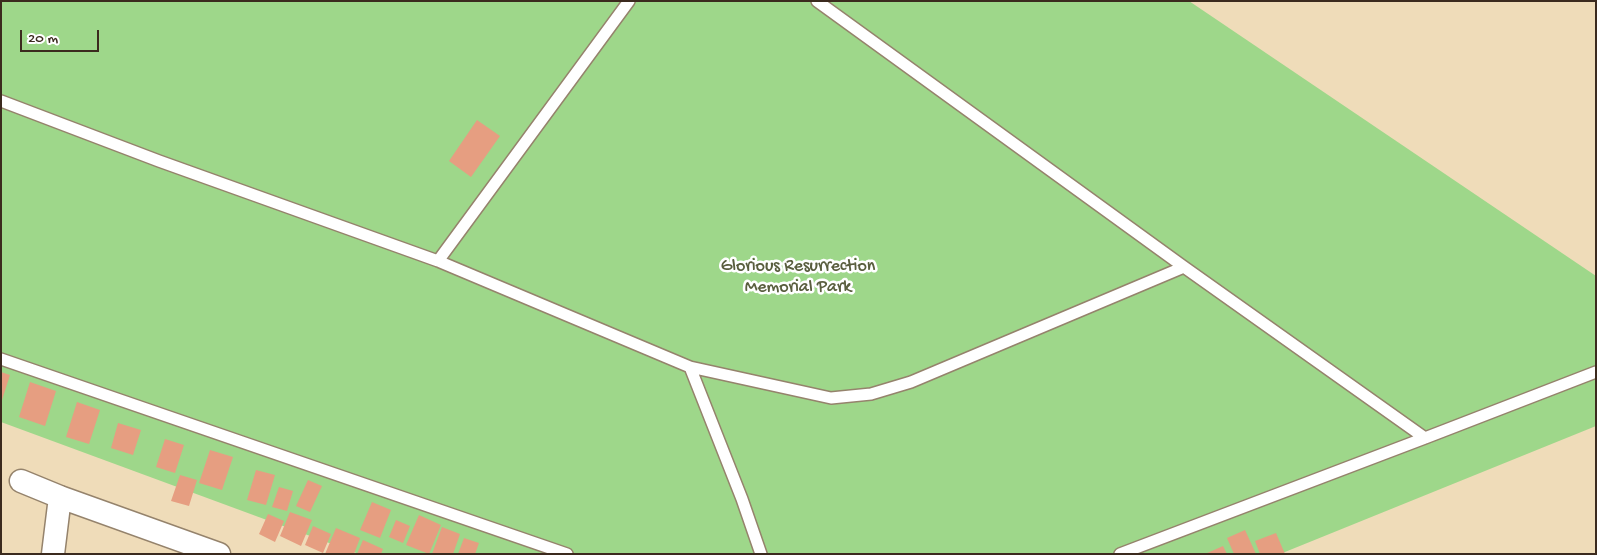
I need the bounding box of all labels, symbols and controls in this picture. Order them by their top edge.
scale bar [22,20,101,52]
text: 20 m [28,30,58,48]
park label: Glorious Resurrection Memorial Park [721,256,875,298]

